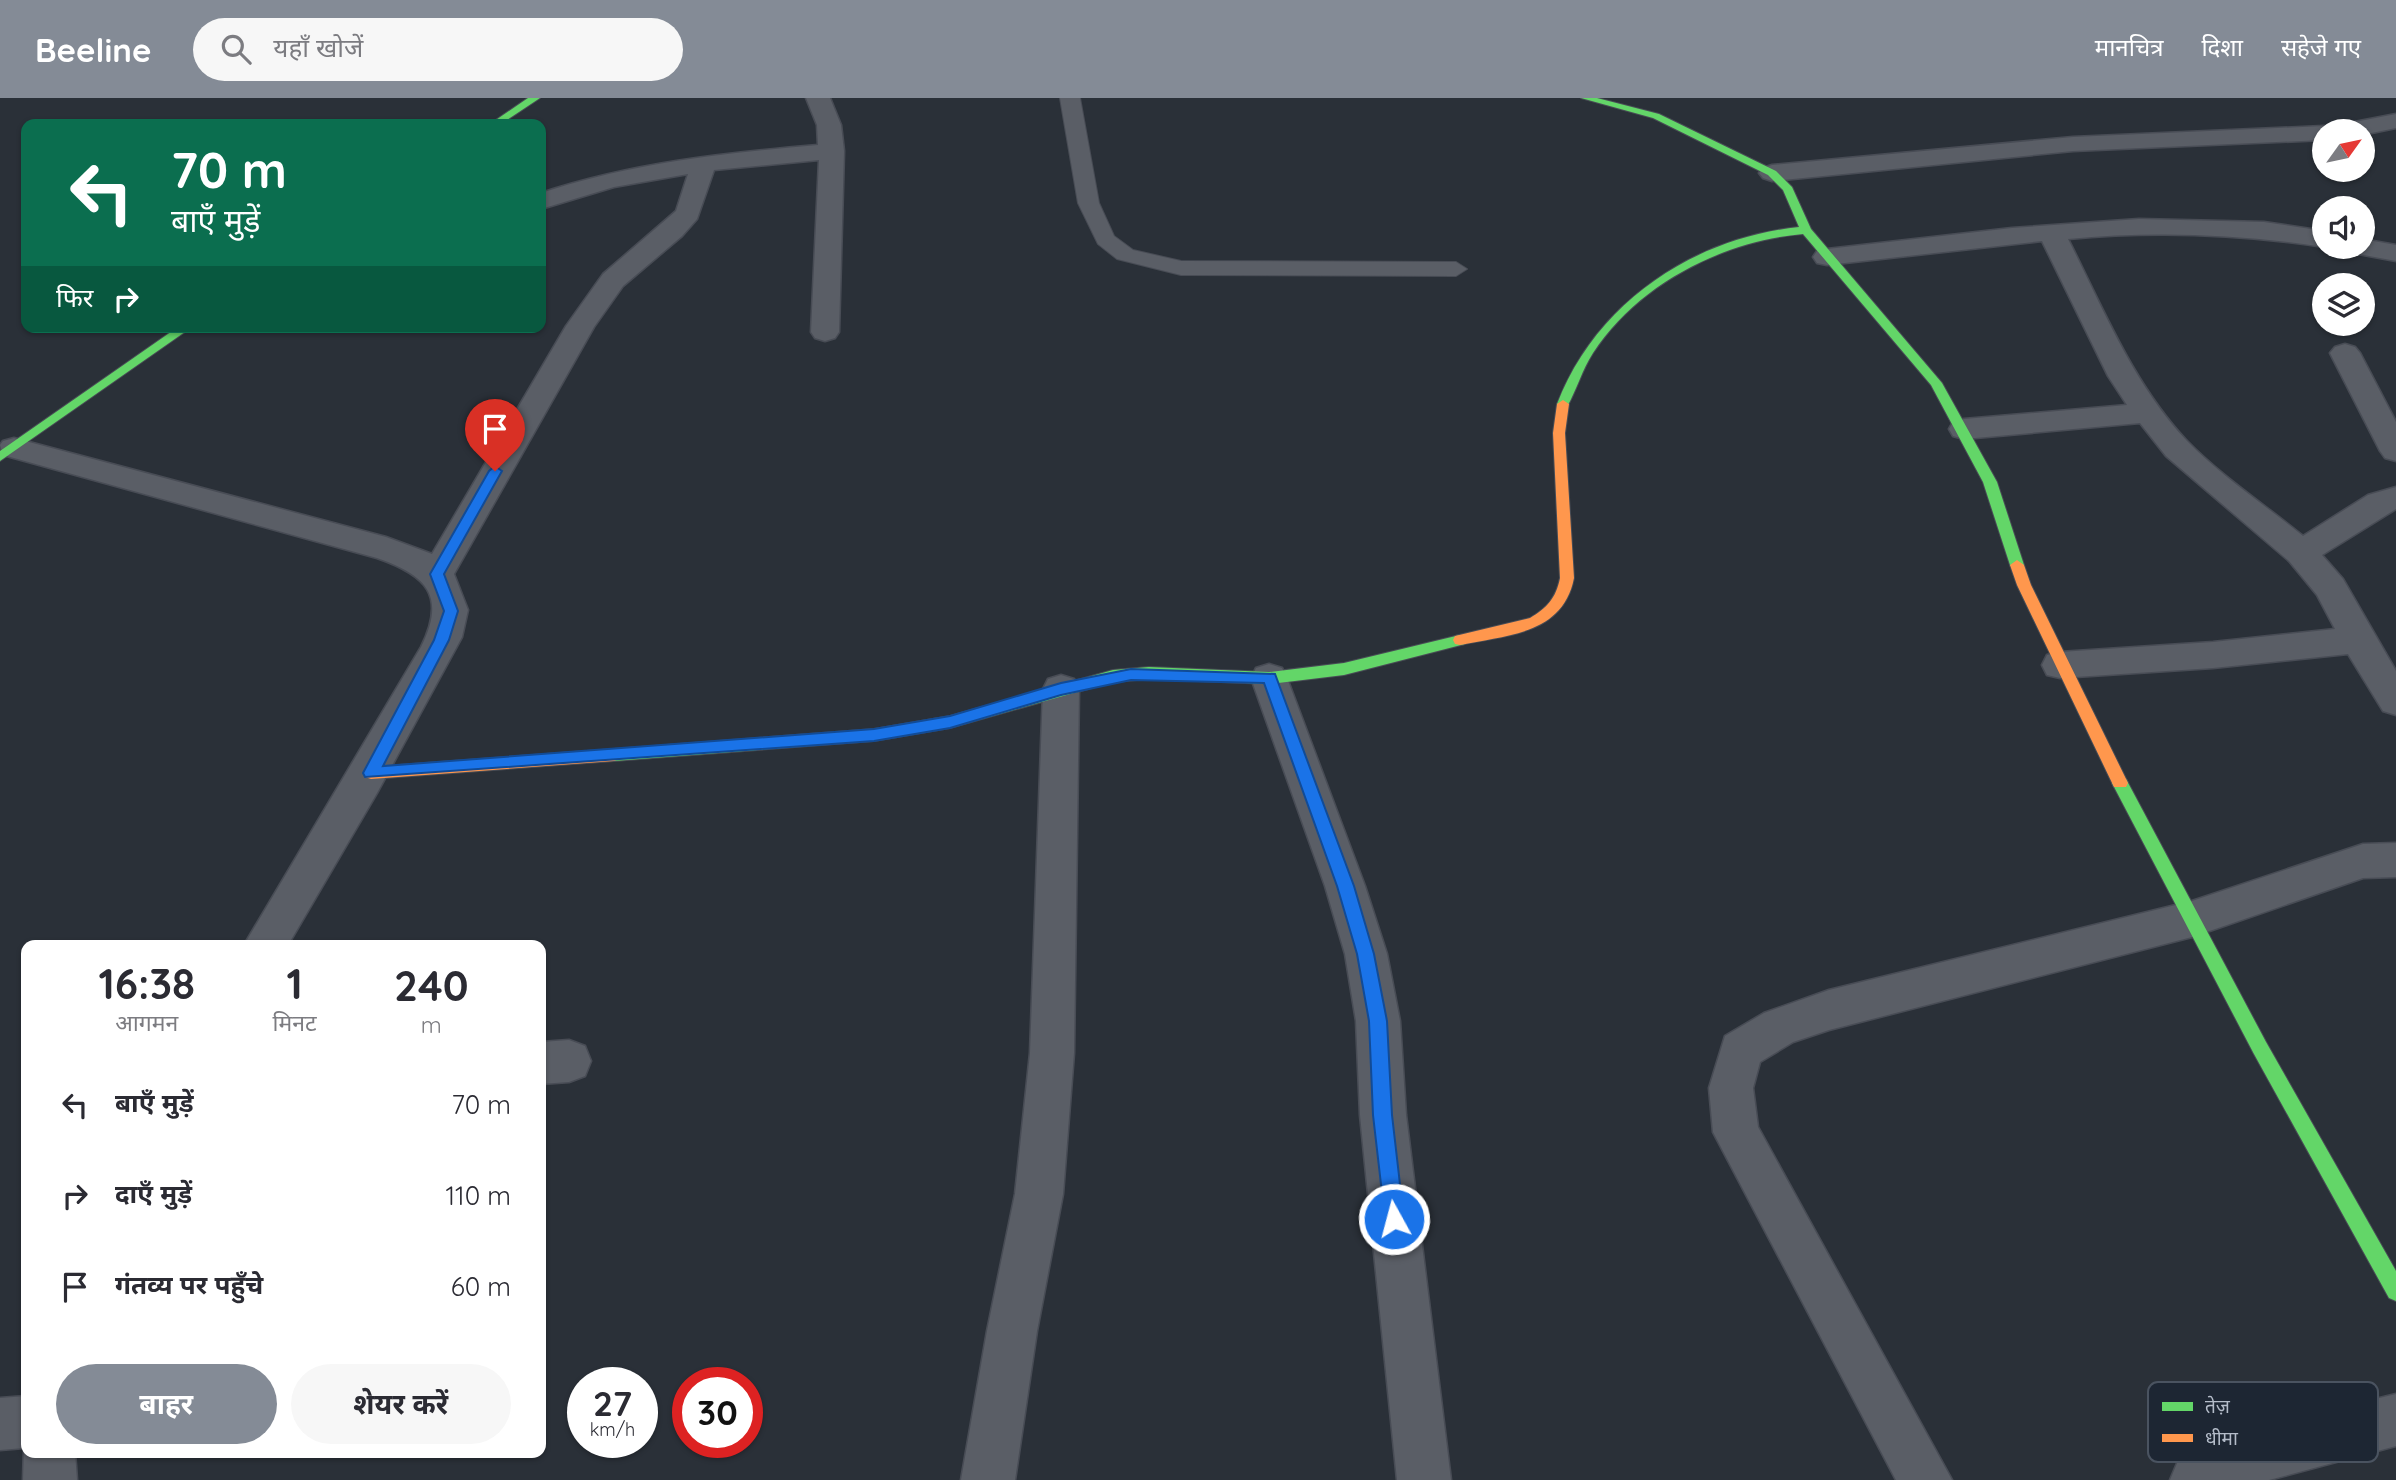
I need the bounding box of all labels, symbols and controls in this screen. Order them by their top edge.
search box [193,18,683,81]
text: Beeline [35,29,151,70]
icon: search [217,30,255,68]
text: यहाँ खोजें [273,31,363,64]
text: मानचित्र [2095,32,2163,62]
text: दिशा [2201,32,2243,62]
text: सहेजे गए [2281,32,2361,62]
north arrow [2312,119,2375,182]
map controls [2312,119,2375,336]
text: 70 m [171,139,287,200]
icon: left [56,147,147,238]
button: sound [2312,196,2375,259]
text: बाएँ मुड़ें [171,200,260,240]
button: layers [2312,273,2375,336]
icon: right [107,280,145,318]
text: फिर [56,281,93,314]
pin [465,399,525,471]
icon: arrive [476,410,514,448]
text: 16:38 [98,957,195,1010]
text: 1 [286,957,303,1010]
text: 240 [394,959,468,1012]
text: आगमन [115,1008,178,1037]
text: मिनट [273,1008,317,1037]
text: m [421,1010,442,1039]
icon: left [56,1086,94,1124]
text: बाएँ मुड़ें [115,1086,194,1119]
text: 70 m [451,1088,511,1121]
icon: right [56,1177,94,1215]
text: दाएँ मुड़ें [115,1177,192,1210]
text: 110 m [445,1179,511,1212]
position arrow [1357,1182,1431,1256]
icon: arrive [56,1268,94,1306]
text: गंतव्य पर पहुँचे [115,1268,263,1301]
text: 60 m [451,1270,511,1303]
button: बाहर [56,1364,277,1444]
button: शेयर करें [291,1364,511,1444]
speed limit sign: 30 [672,1367,763,1458]
text: 27 [593,1381,632,1425]
legend [2148,1382,2378,1462]
text: तेज़ [2205,1394,2231,1418]
text: km/h [590,1418,635,1441]
text: धीमा [2205,1426,2239,1450]

